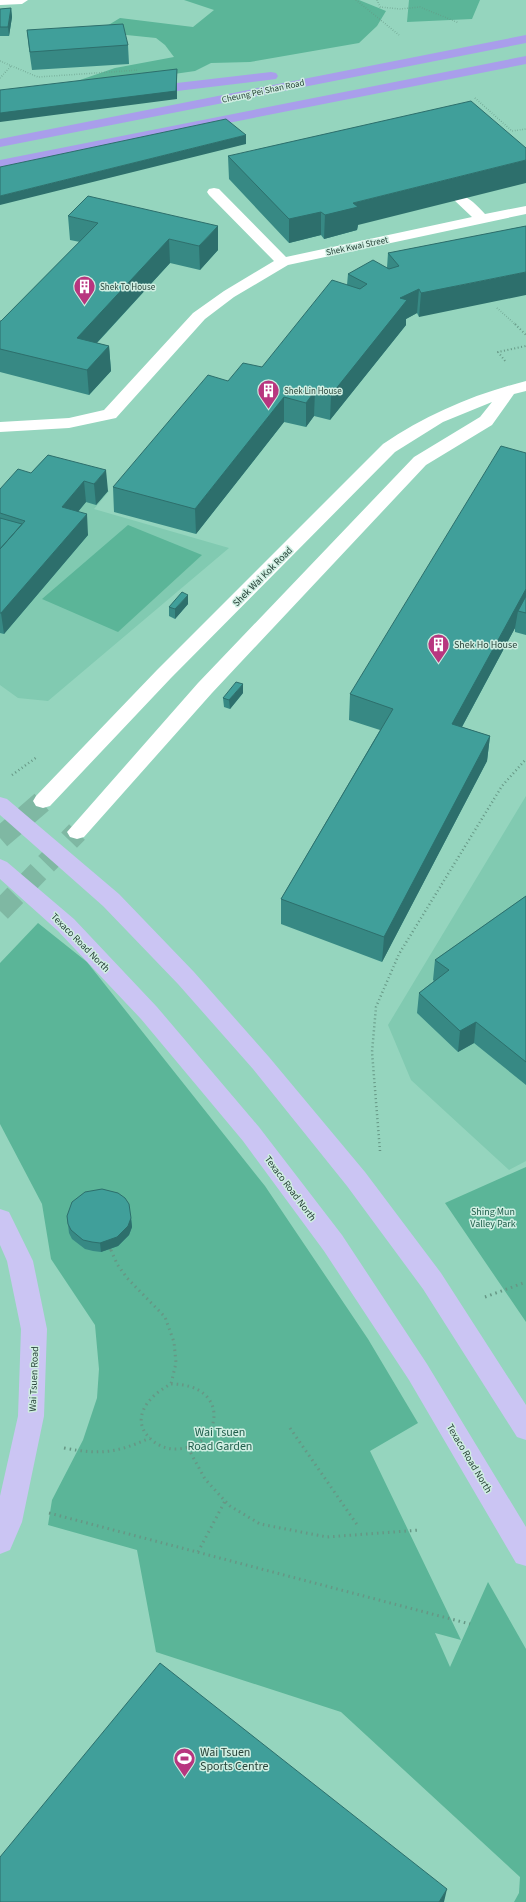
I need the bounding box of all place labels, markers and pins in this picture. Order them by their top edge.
building icon: Shek To House [72,274,98,307]
place label: Shek To House [100,281,156,294]
building icon: Shek Lin House [255,378,281,411]
place label: Shek Lin House [284,385,342,398]
building icon: Shek Ho House [426,631,452,664]
place label: Shek Ho House [454,638,517,652]
place label: Wai Tsuen Sports Centre [200,1744,269,1775]
sports icon: Wai Tsuen Sports Centre [171,1746,197,1779]

